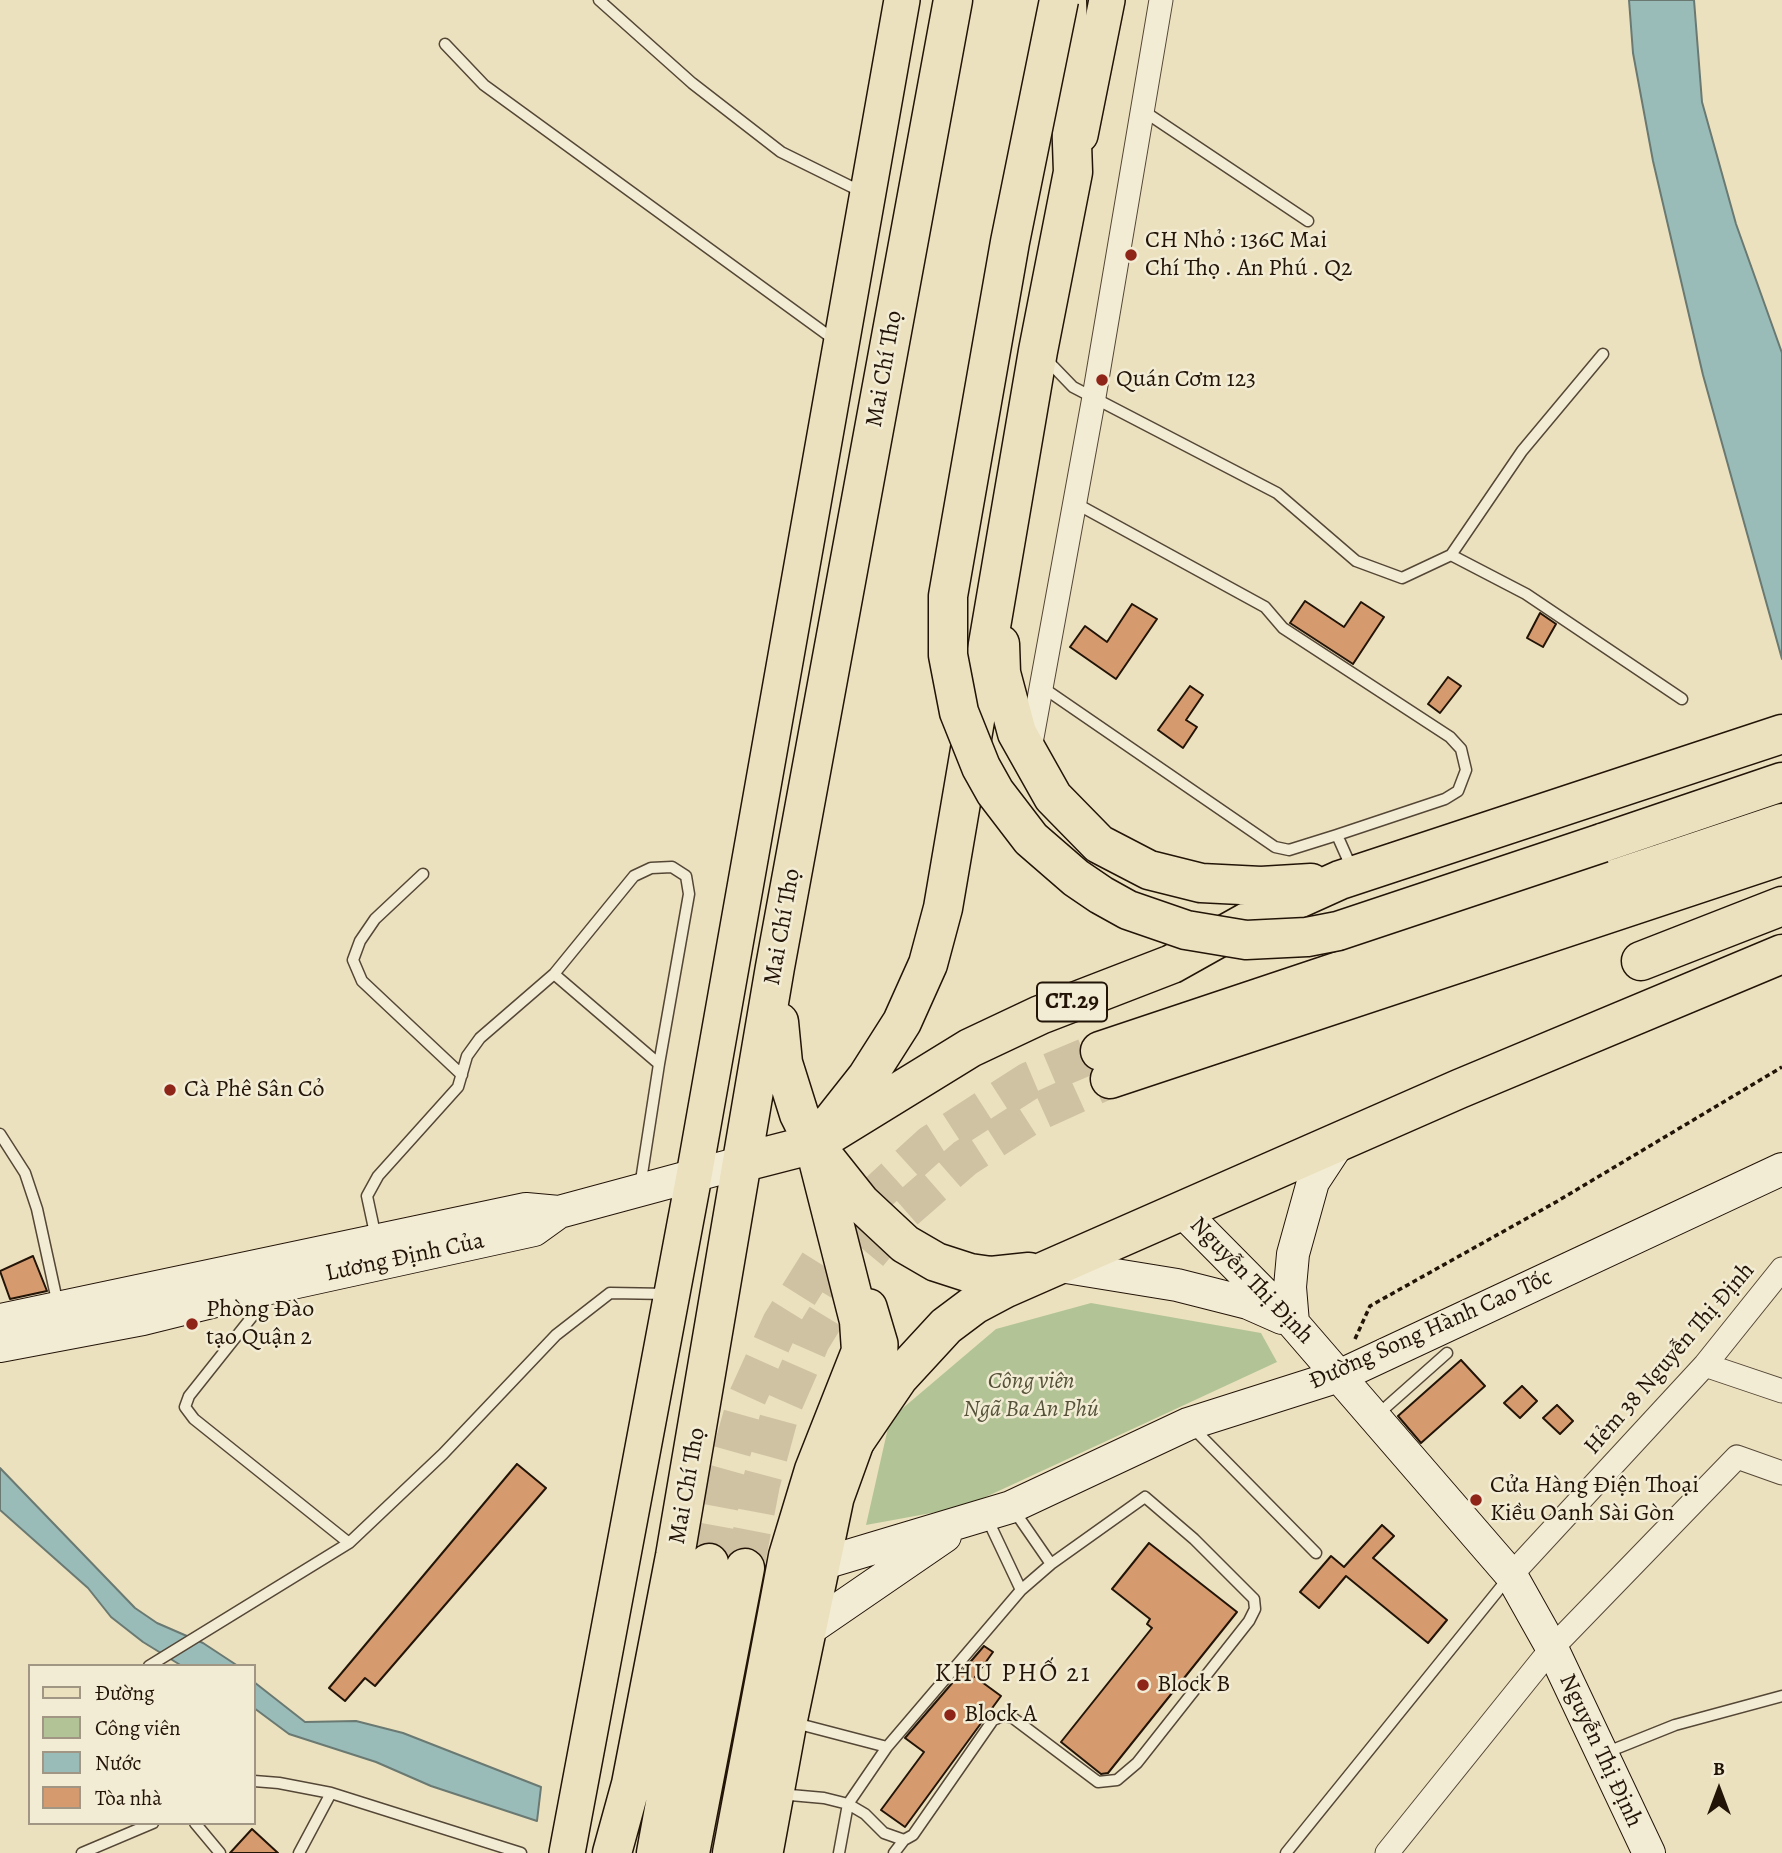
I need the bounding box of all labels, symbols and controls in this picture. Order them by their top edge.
place label: CH Nhỏ : 136C Mai Chí Thọ . An Phú . Q2 [1145,227,1352,283]
marker: CH Nhỏ : 136C Mai Chí Thọ . An Phú . Q2 [1123,247,1139,263]
street label: Mai Chí Thọ [861,308,909,430]
place label: Quán Cơm 123 [1116,366,1256,394]
marker: Quán Cơm 123 [1094,372,1110,388]
street label: Mai Chí Thọ [759,866,807,988]
road number: CT.29 [1037,982,1107,1021]
place label: Cà Phê Sân Cỏ [184,1076,324,1104]
marker: Cà Phê Sân Cỏ [162,1082,178,1098]
street label: Nguyễn Thị Định [1183,1211,1319,1351]
street label: Lương Định Của [323,1227,487,1289]
street label: Hẻm 38 Nguyễn Thị Định [1579,1257,1761,1461]
street label: Đường Song Hành Cao Tốc [1305,1263,1557,1397]
place label: Phòng Đào tạo Quận 2 [206,1296,314,1352]
marker: Phòng Đào tạo Quận 2 [184,1316,200,1332]
park label: Công viên Ngã Ba An Phú [963,1368,1099,1424]
street label: Mai Chí Thọ [664,1425,712,1547]
place label: Cửa Hàng Điện Thoại Kiều Oanh Sài Gòn [1490,1472,1699,1528]
marker: Cửa Hàng Điện Thoại Kiều Oanh Sài Gòn [1468,1492,1484,1508]
district label: KHU PHỐ 21 [936,1659,1090,1691]
legend [28,1664,256,1825]
street label: Nguyễn Thị Định [1552,1670,1648,1832]
place label: Block B [1157,1671,1230,1699]
marker: Block B [1135,1677,1151,1693]
text: Đường [95,1679,154,1707]
place label: Block A [964,1701,1037,1729]
marker: Block A [942,1707,958,1723]
text: Công viên [95,1714,181,1742]
text: Nước [95,1749,141,1777]
north arrow [1684,1755,1754,1825]
text: B [1713,1756,1725,1782]
text: Tòa nhà [95,1784,162,1812]

